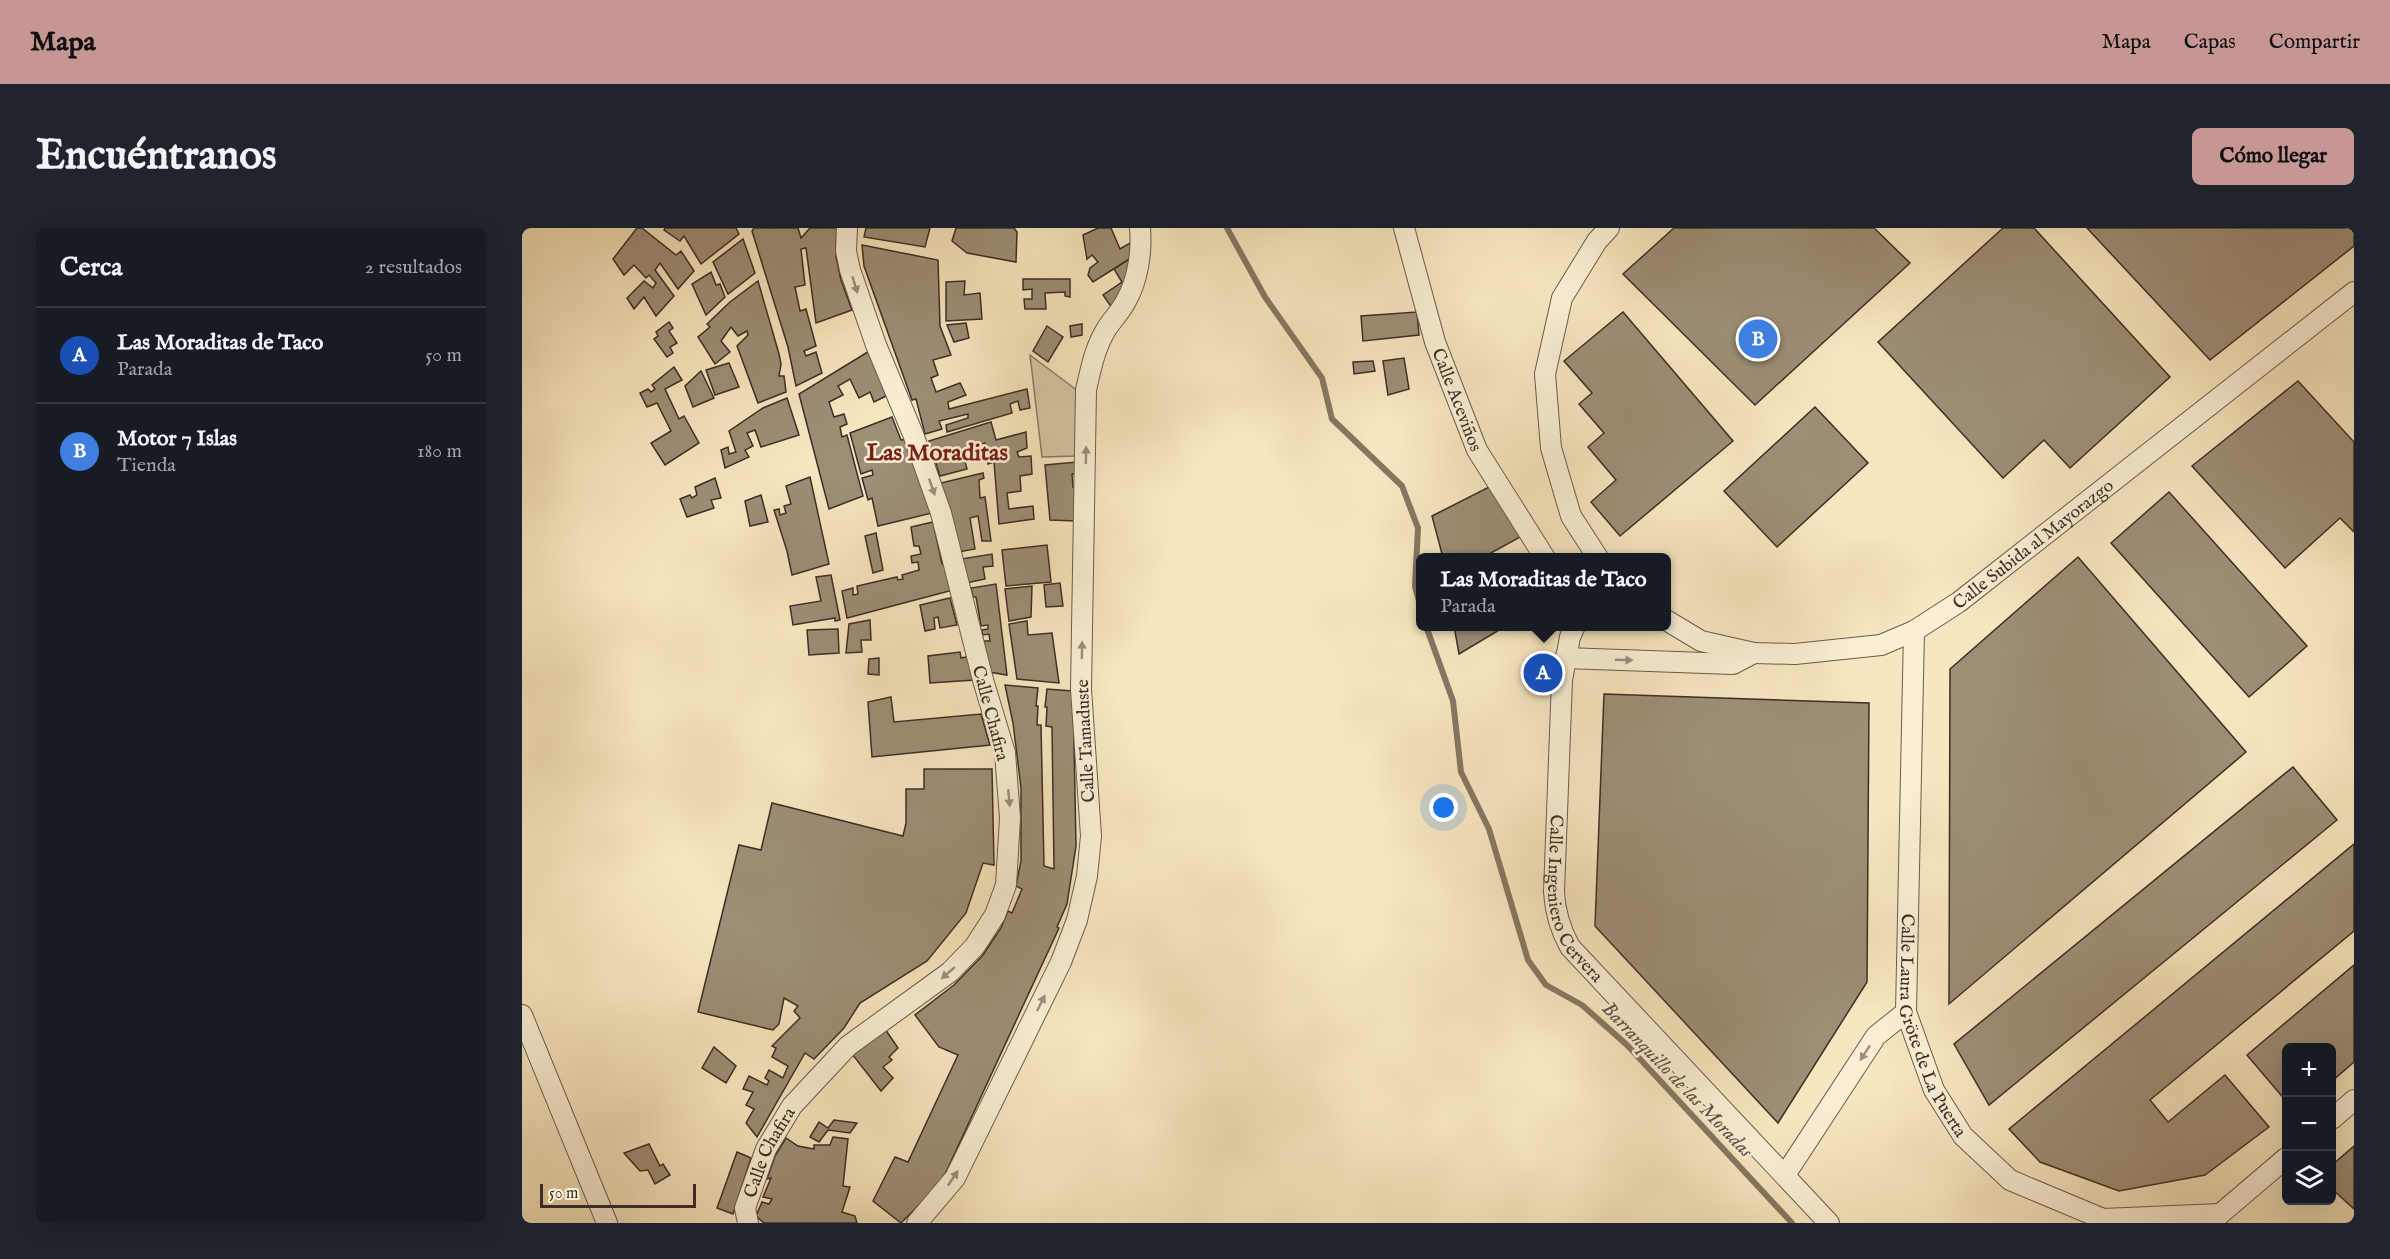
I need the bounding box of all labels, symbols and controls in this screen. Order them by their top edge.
text: Mapa [30,25,96,60]
text: Mapa [2102,29,2151,56]
text: Capas [2184,29,2236,56]
text: Compartir [2269,29,2360,56]
button: Cómo llegar [2192,128,2354,185]
text: Encuéntranos [36,130,277,183]
text: Cerca [60,251,122,284]
text: 2 resultados [365,255,462,280]
one-way arrow [850,276,860,294]
pin: B [1738,316,1778,362]
text: Las Moraditas de Taco [117,329,323,357]
text: A [73,343,86,368]
text: 50 m [425,343,462,368]
street label: Calle Aceviños [1426,345,1487,455]
text: Parada [117,357,172,382]
text: Motor 7 Islas [117,425,237,453]
district label: Las Moraditas [866,438,1008,469]
text: B [73,439,86,464]
text: 180 m [417,439,462,464]
one-way arrow [1081,445,1091,464]
text: Tienda [117,453,176,478]
street label: Calle Subida al Mayorazgo [1949,475,2119,615]
one-way arrow [928,478,938,496]
popup [1416,553,1671,631]
text: Las Moraditas de Taco [1440,566,1647,594]
text: Parada [1440,594,1496,619]
one-way arrow [1077,640,1087,659]
pin: A [1524,650,1562,696]
one-way arrow [1614,655,1633,665]
street label: Calle Chafira [966,663,1013,764]
street label: Calle Tamaduste [1072,679,1101,803]
one-way arrow [1004,788,1013,807]
your location [1429,793,1458,822]
street label: Calle Ingeniero Cervera [1541,814,1607,988]
street label: Calle Laura Gröte de La Puerta [1893,913,1971,1142]
one-way arrow [940,967,956,980]
one-way arrow [1036,995,1045,1012]
water label: Barranquillo de las Moradas [1596,997,1758,1164]
map controls [2282,1043,2336,1205]
button: + [2282,1043,2336,1097]
one-way arrow [1859,1044,1871,1060]
button: − [2282,1097,2336,1151]
street label: Calle Chafira [740,1103,802,1201]
button: layers [2282,1151,2336,1205]
one-way arrow [948,1169,959,1186]
scale bar [540,1181,696,1208]
text: 50 m [549,1184,578,1204]

